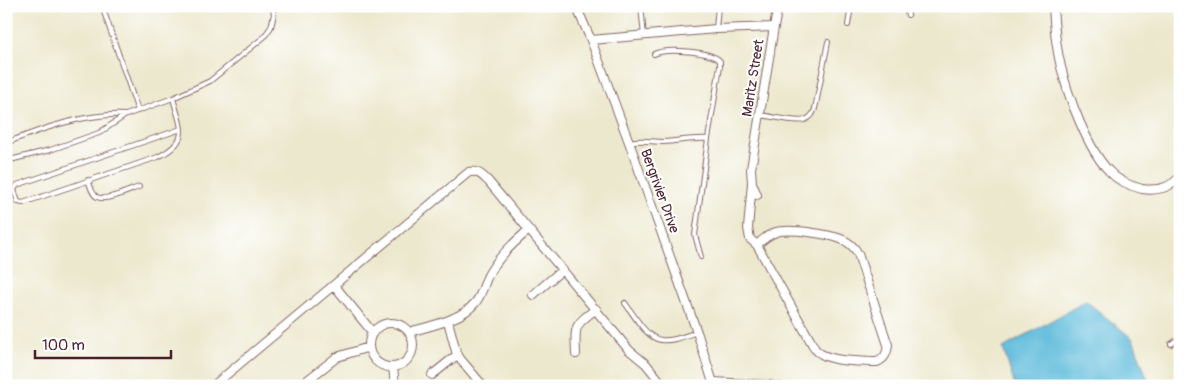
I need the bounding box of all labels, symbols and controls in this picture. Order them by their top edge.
street label: Maritz Street [739,38,768,118]
street label: Bergrivier Drive [637,147,683,236]
scale bar [35,327,171,359]
text: 100 m [42,336,85,355]

